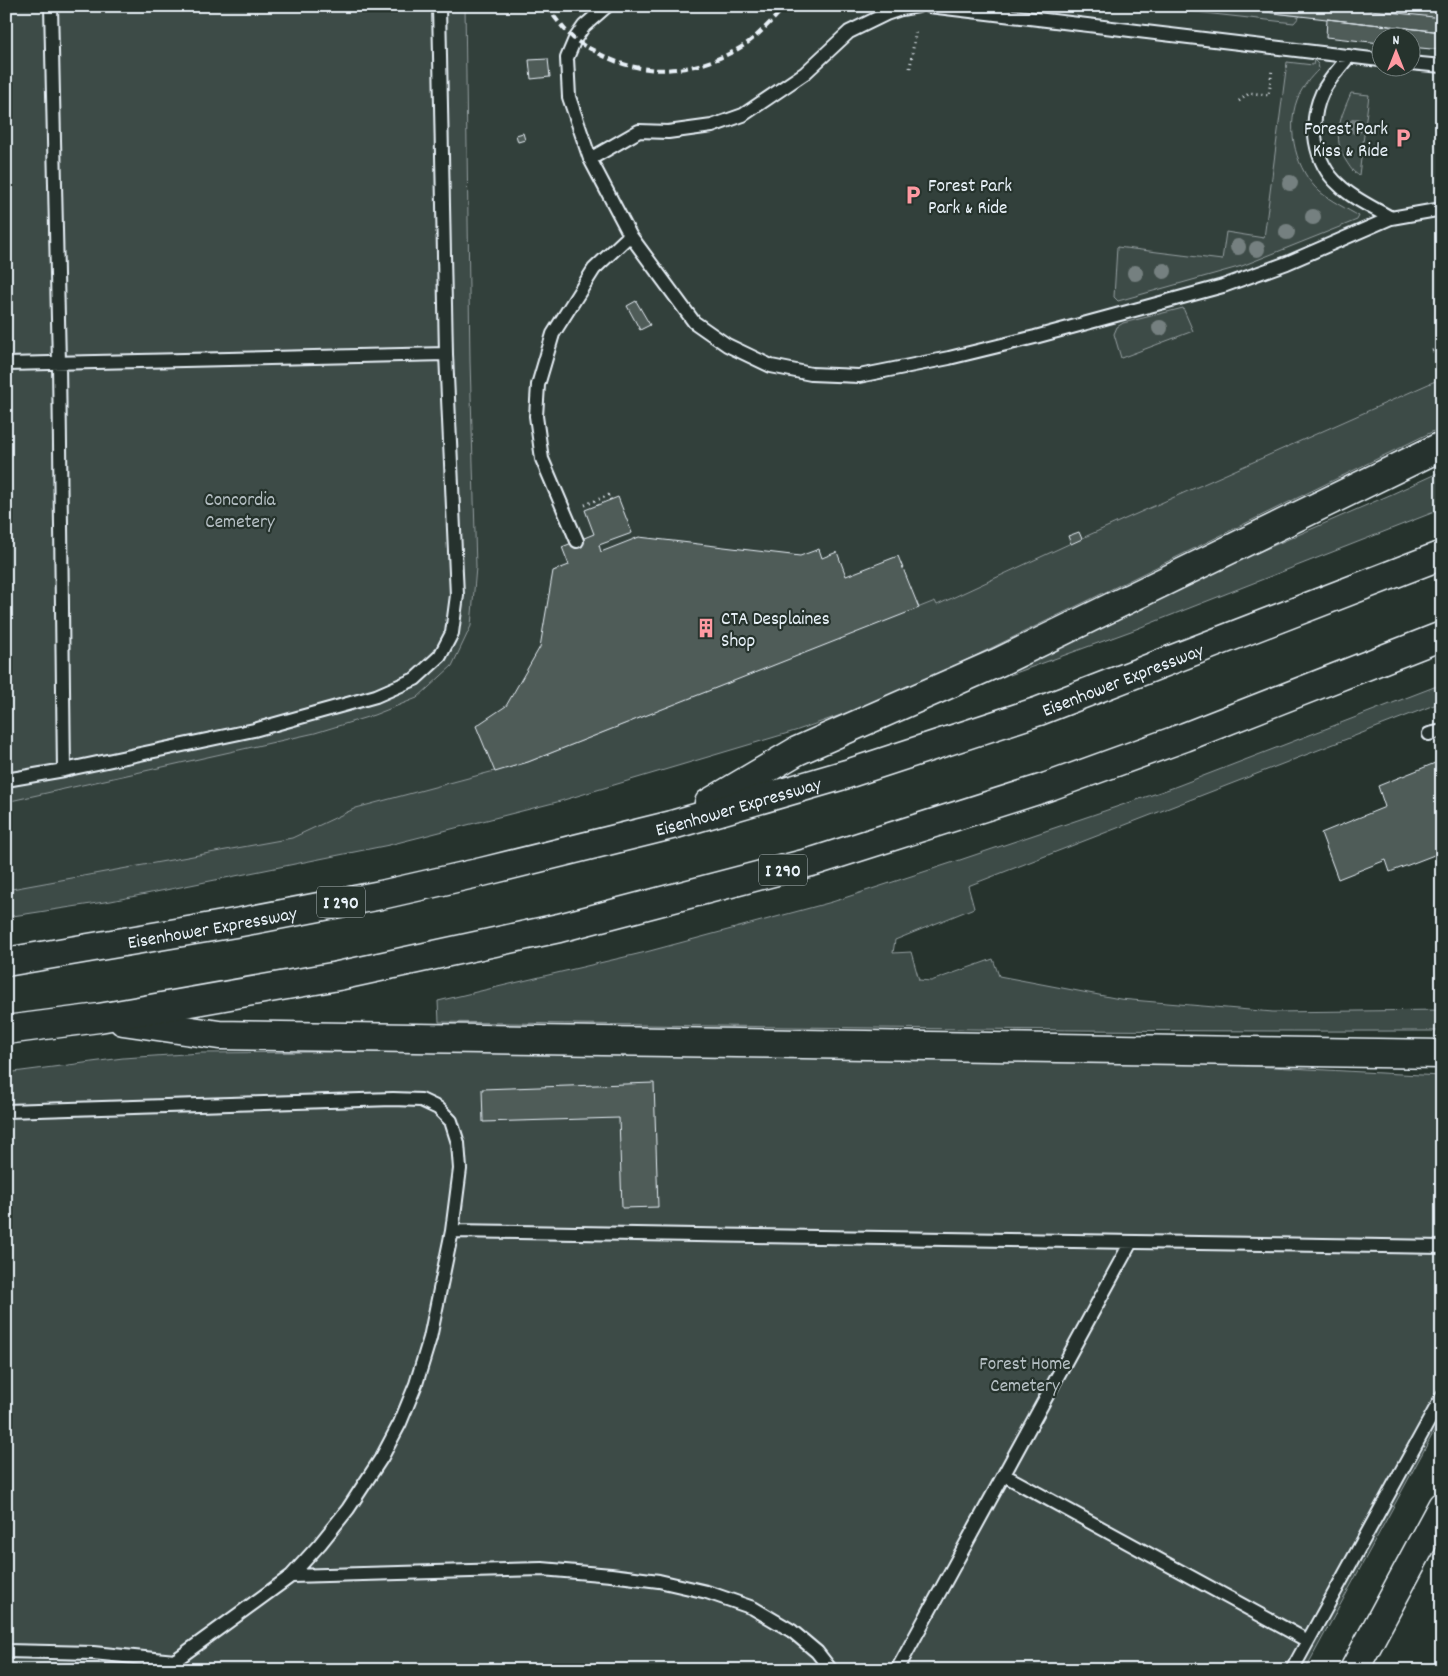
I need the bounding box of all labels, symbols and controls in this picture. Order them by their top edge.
north arrow [1370,28,1420,78]
text: N [1393,31,1400,51]
place label: Forest Park Kiss & Ride [1304,117,1388,166]
parking icon: Forest Park Kiss & Ride [1392,127,1414,149]
place label: Forest Park Park & Ride [928,174,1012,223]
parking icon: Forest Park Park & Ride [902,184,924,206]
park label: Concordia Cemetery [204,488,277,537]
place label: CTA Desplaines Shop [721,607,830,656]
building icon: CTA Desplaines Shop [695,617,717,639]
street label: Eisenhower Expressway [1039,638,1209,726]
street label: Eisenhower Expressway [653,772,825,846]
road number: I 290 [759,854,807,886]
road number: I 290 [317,886,365,918]
street label: Eisenhower Expressway [126,901,300,958]
park label: Forest Home Cemetery [979,1352,1071,1401]

